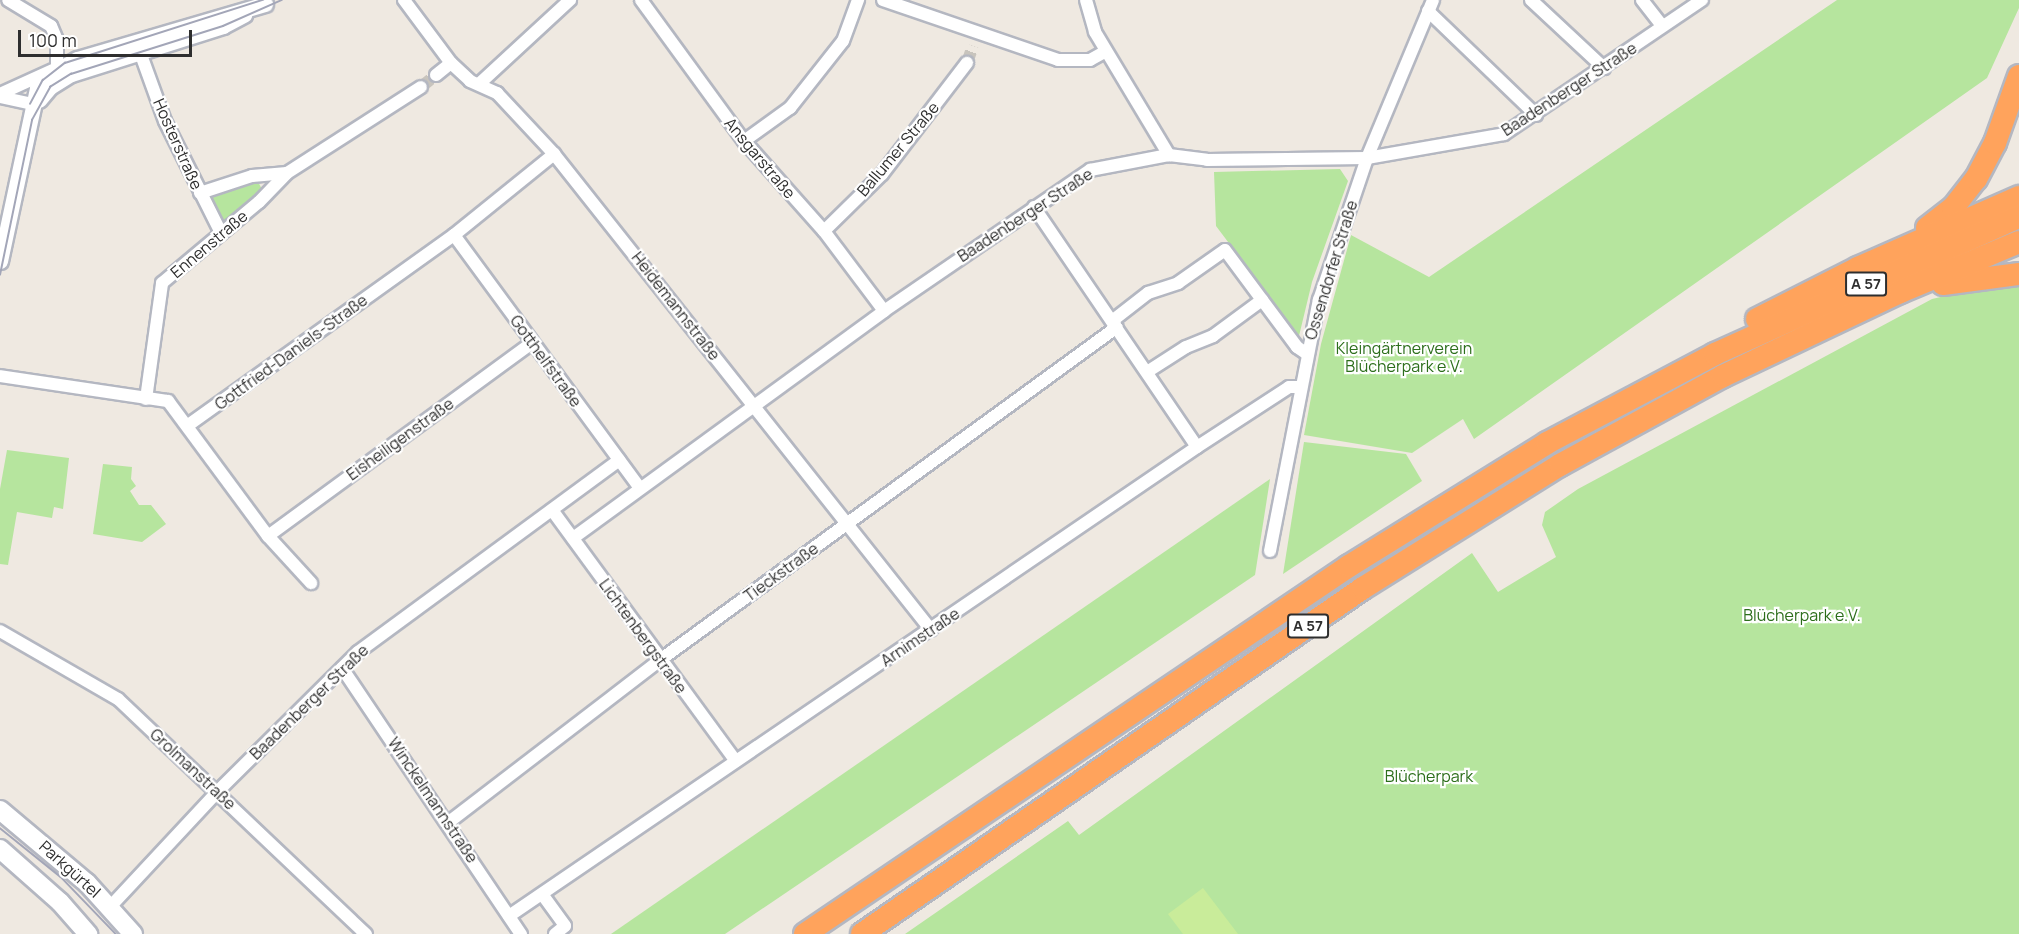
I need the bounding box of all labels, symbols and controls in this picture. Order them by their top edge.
scale bar [21,18,195,56]
text: 100 m [29,28,77,52]
street label: Baadenberger Straße [1498,38,1640,140]
street label: Hosterstraße [149,95,207,193]
street label: Ballumer Straße [853,98,943,200]
street label: Ansgarstraße [721,114,799,202]
street label: Baadenberger Straße [954,164,1096,266]
street label: Ossendorfer Straße [1301,198,1361,342]
street label: Ennenstraße [167,206,251,282]
street label: Heidemannstraße [628,248,724,364]
road number: A 57 [1845,272,1887,296]
street label: Gottfried-Daniels-Straße [211,290,371,414]
street label: Gotthelfstraße [506,311,586,411]
park label: Kleingärtnerverein Blücherpark e.V. [1336,338,1472,376]
street label: Eisheiligenstraße [343,394,457,484]
street label: Tieckstraße [740,539,822,605]
street label: Lichtenbergstraße [595,575,691,697]
street label: Arnimstraße [877,604,963,670]
park label: Blücherpark e.V. [1743,605,1861,625]
road number: A 57 [1287,614,1329,638]
street label: Baadenberger Straße [246,640,372,764]
street label: Grolmanstraße [146,724,240,814]
street label: Winckelmannstraße [384,734,482,866]
park label: Blücherpark [1385,766,1473,786]
street label: Parkgürtel [35,837,105,901]

